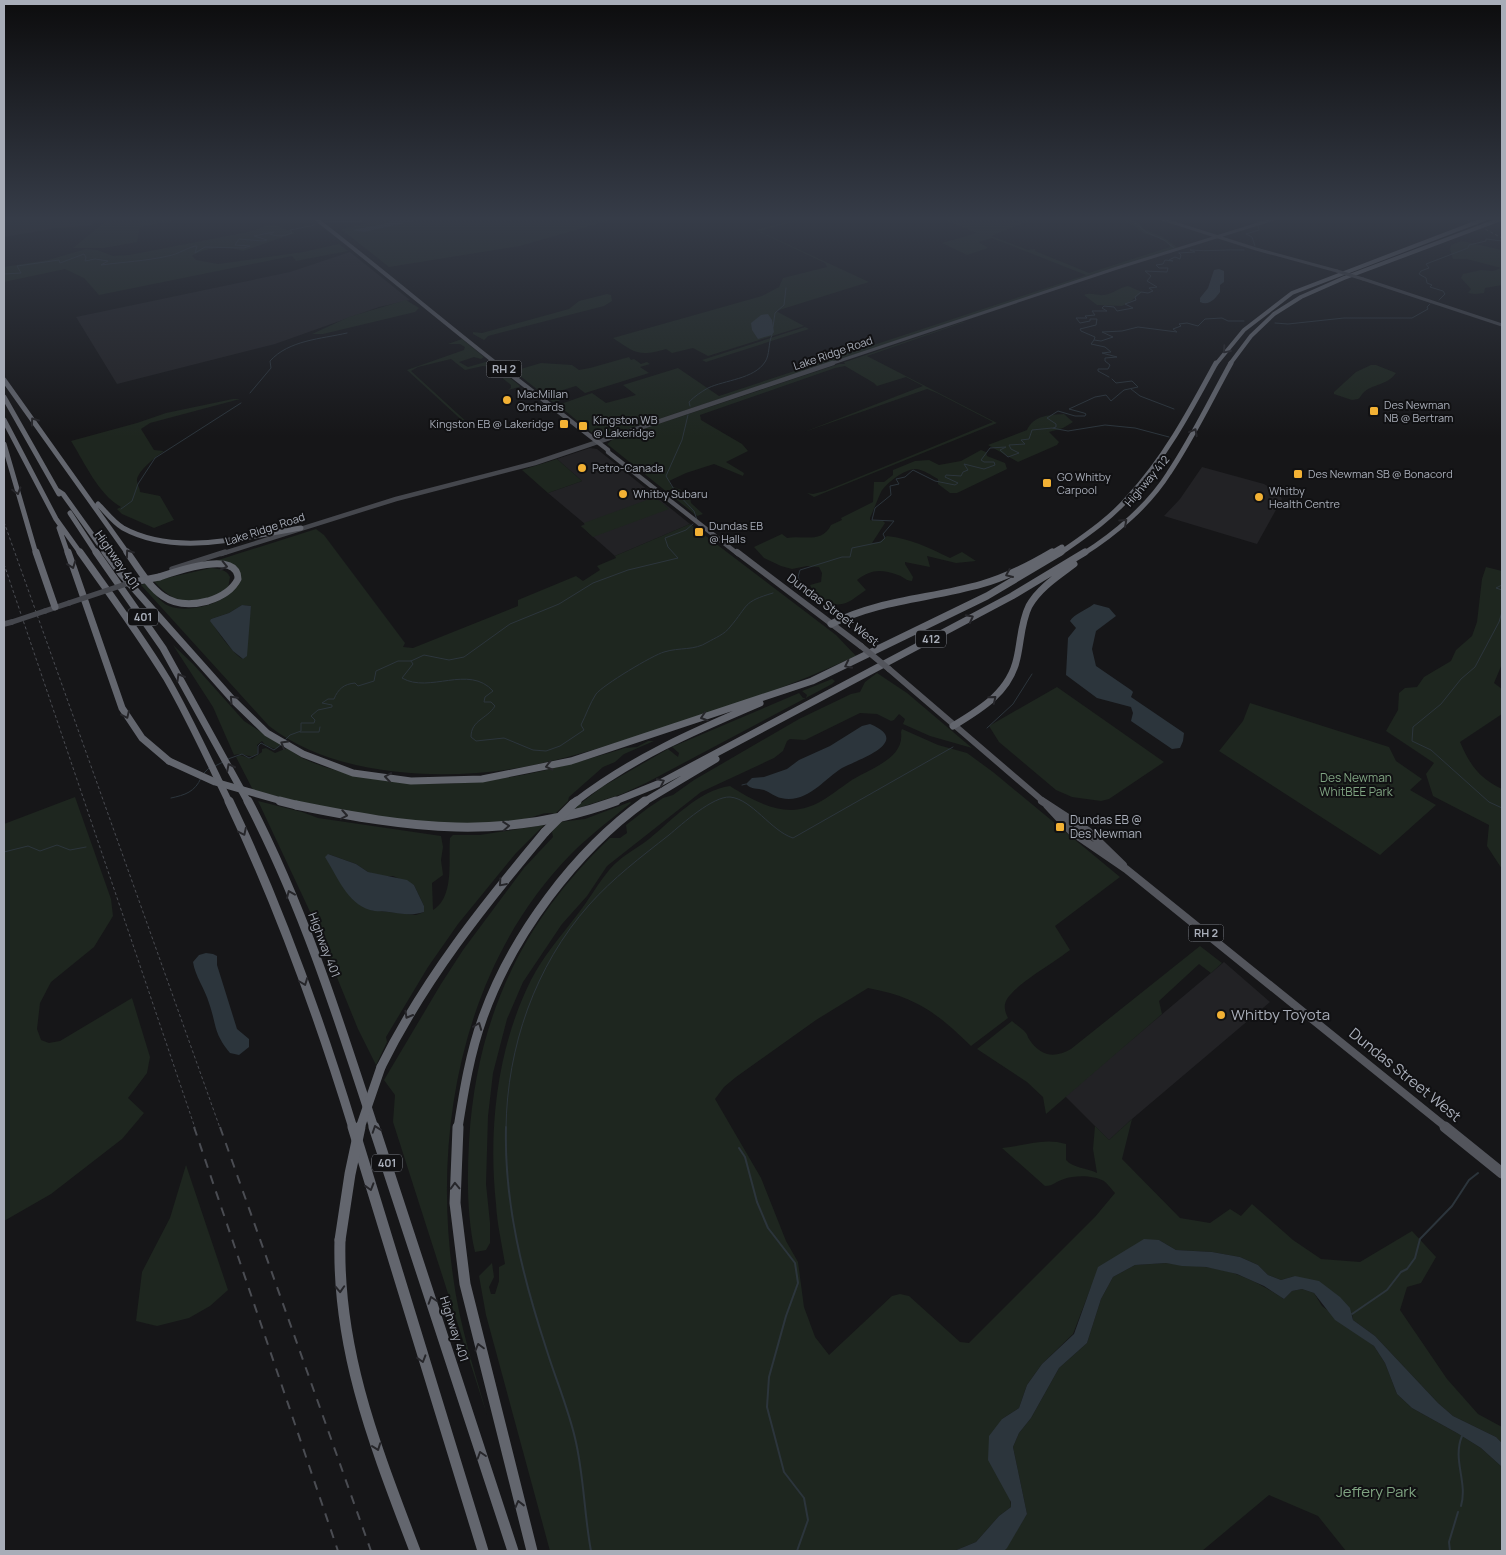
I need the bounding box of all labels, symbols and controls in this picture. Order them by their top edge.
street label: Lake Ridge Road [791,332,874,373]
one-way arrow [1224,344,1232,353]
road number: RH 2 [486,360,522,378]
place label: MacMillan Orchards [517,386,568,414]
marker: MacMillan Orchards [501,394,513,406]
place label: Des Newman NB @ Bertram [1384,397,1453,425]
marker: Des Newman NB @ Bertram [1368,405,1380,417]
place label: Kingston WB @ Lakeridge [593,412,658,440]
place label: Kingston EB @ Lakeridge [430,416,555,431]
one-way arrow [31,418,40,427]
marker: Kingston EB @ Lakeridge [558,418,570,430]
marker: Kingston WB @ Lakeridge [577,420,589,432]
one-way arrow [1188,428,1198,437]
street label: Highway 412 [1121,452,1172,509]
place label: Petro-Canada [592,460,664,475]
marker: Petro-Canada [576,462,588,474]
place label: Des Newman SB @ Bonacord [1308,466,1453,481]
marker: Des Newman SB @ Bonacord [1292,468,1304,480]
place label: GO Whitby Carpool [1057,469,1111,497]
marker: GO Whitby Carpool [1041,477,1053,489]
place label: Whitby Health Centre [1269,483,1341,511]
place label: Whitby Subaru [633,486,707,501]
one-way arrow [12,487,22,495]
marker: Whitby Subaru [617,488,629,500]
marker: Whitby Health Centre [1253,491,1265,503]
street label: Lake Ridge Road [223,509,307,548]
place label: Dundas EB @ Halls [709,518,763,546]
one-way arrow [1119,518,1128,527]
marker: Dundas EB @ Halls [693,526,705,538]
street label: Highway 401 [91,527,144,593]
one-way arrow [126,550,135,559]
one-way arrow [66,560,76,569]
one-way arrow [219,560,228,571]
one-way arrow [1005,567,1014,578]
street label: Dundas Street West [784,569,883,650]
road number: 401 [128,608,158,626]
one-way arrow [965,615,974,625]
road number: 412 [916,630,946,648]
one-way arrow [844,659,853,669]
one-way arrow [176,674,186,683]
one-way arrow [230,695,239,704]
one-way arrow [988,696,997,705]
one-way arrow [119,710,130,719]
one-way arrow [701,711,709,721]
one-way arrow [281,741,290,751]
one-way arrow [545,760,554,771]
one-way arrow [226,763,236,772]
park label: Des Newman WhitBEE Park [1319,769,1394,800]
one-way arrow [384,773,393,783]
one-way arrow [656,778,665,788]
one-way arrow [340,809,348,819]
place label: Dundas EB @ Des Newman [1070,811,1142,842]
one-way arrow [502,821,510,832]
marker: Dundas EB @ Des Newman [1054,821,1066,833]
one-way arrow [237,826,247,835]
one-way arrow [499,877,508,886]
one-way arrow [286,891,296,899]
street label: Highway 401 [304,910,345,980]
road number: RH 2 [1188,924,1224,941]
one-way arrow [298,978,308,986]
place label: Whitby Toyota [1231,1004,1330,1025]
marker: Whitby Toyota [1215,1009,1227,1021]
one-way arrow [405,1010,415,1019]
one-way arrow [472,1023,482,1031]
street label: Dundas Street West [1345,1023,1466,1126]
one-way arrow [372,1126,382,1134]
road number: 401 [372,1154,402,1172]
one-way arrow [365,1182,375,1190]
one-way arrow [450,1182,461,1190]
one-way arrow [335,1285,346,1293]
street label: Highway 401 [436,1294,473,1364]
one-way arrow [427,1297,437,1305]
one-way arrow [474,1342,485,1351]
one-way arrow [417,1354,427,1363]
one-way arrow [371,1442,381,1450]
one-way arrow [477,1451,487,1460]
park label: Jeffery Park [1336,1481,1417,1502]
one-way arrow [515,1501,525,1509]

